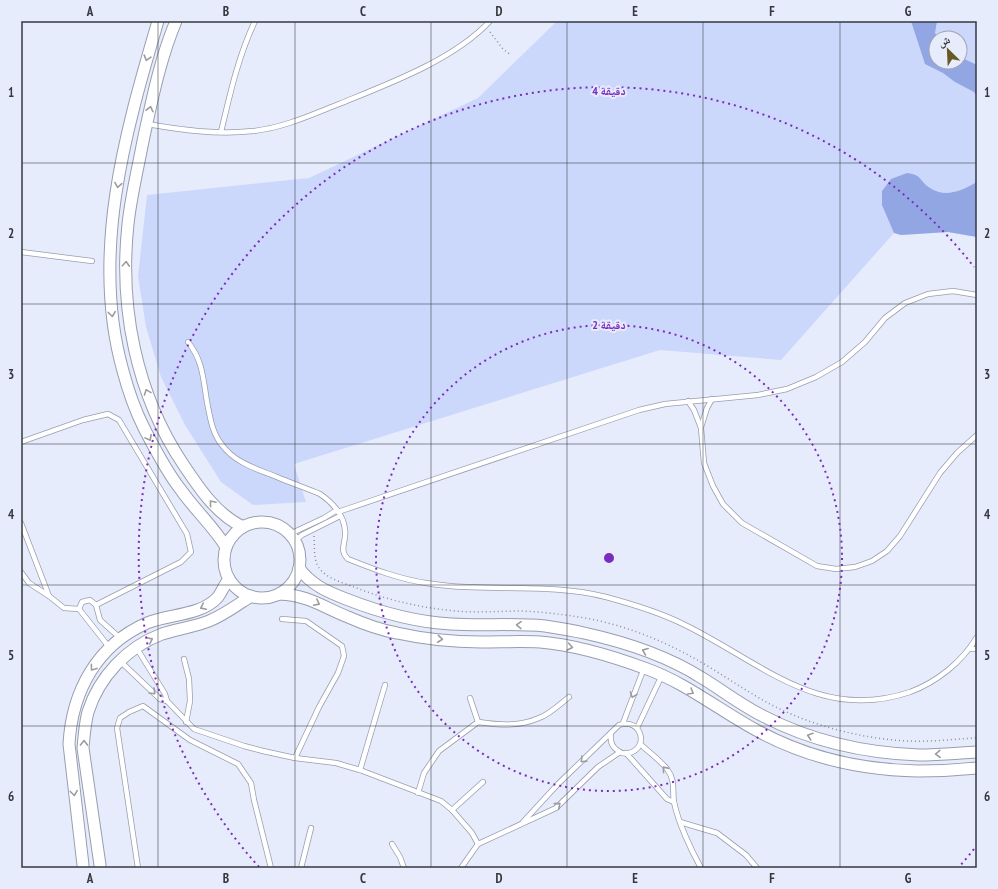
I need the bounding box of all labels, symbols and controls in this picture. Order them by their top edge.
text: A [86,3,94,20]
text: B [223,3,229,20]
text: C [360,3,366,20]
text: D [496,3,503,20]
text: E [632,3,638,20]
text: F [769,3,775,20]
text: G [905,3,912,20]
north arrow [928,30,968,70]
text: ش [936,32,953,51]
one-way arrow [143,55,152,62]
text: 4 دقيقة [592,83,626,98]
text: 1 [8,84,14,101]
text: 1 [984,84,990,101]
one-way arrow [146,105,154,112]
one-way arrow [114,182,123,188]
text: 2 [8,225,14,242]
text: 2 [984,225,990,242]
one-way arrow [121,261,130,267]
one-way arrow [107,311,116,317]
text: 2 دقيقة [592,317,626,332]
text: 3 [8,366,14,383]
text: 3 [984,366,990,383]
one-way arrow [143,388,151,395]
one-way arrow [145,434,152,441]
one-way arrow [210,500,217,508]
text: 4 [8,506,15,523]
text: 4 [984,506,991,523]
centre of rings [602,551,616,565]
one-way arrow [313,598,320,605]
one-way arrow [200,602,207,610]
one-way arrow [516,621,522,629]
one-way arrow [437,635,444,644]
one-way arrow [146,637,153,644]
one-way arrow [567,643,573,651]
text: 5 [8,647,14,664]
one-way arrow [642,647,649,655]
text: 5 [984,647,990,664]
one-way arrow [91,664,98,671]
one-way arrow [148,687,156,695]
one-way arrow [687,687,694,694]
one-way arrow [630,692,638,699]
one-way arrow [807,732,814,741]
one-way arrow [80,740,88,746]
one-way arrow [935,750,941,758]
one-way arrow [580,755,588,763]
one-way arrow [663,766,670,773]
text: 6 [8,788,14,805]
text: 6 [984,788,990,805]
one-way arrow [69,790,78,796]
one-way arrow [553,802,561,809]
text: A [86,870,94,887]
text: B [223,870,229,887]
text: C [360,870,366,887]
text: D [496,870,503,887]
text: E [632,870,638,887]
text: F [769,870,775,887]
text: G [905,870,912,887]

